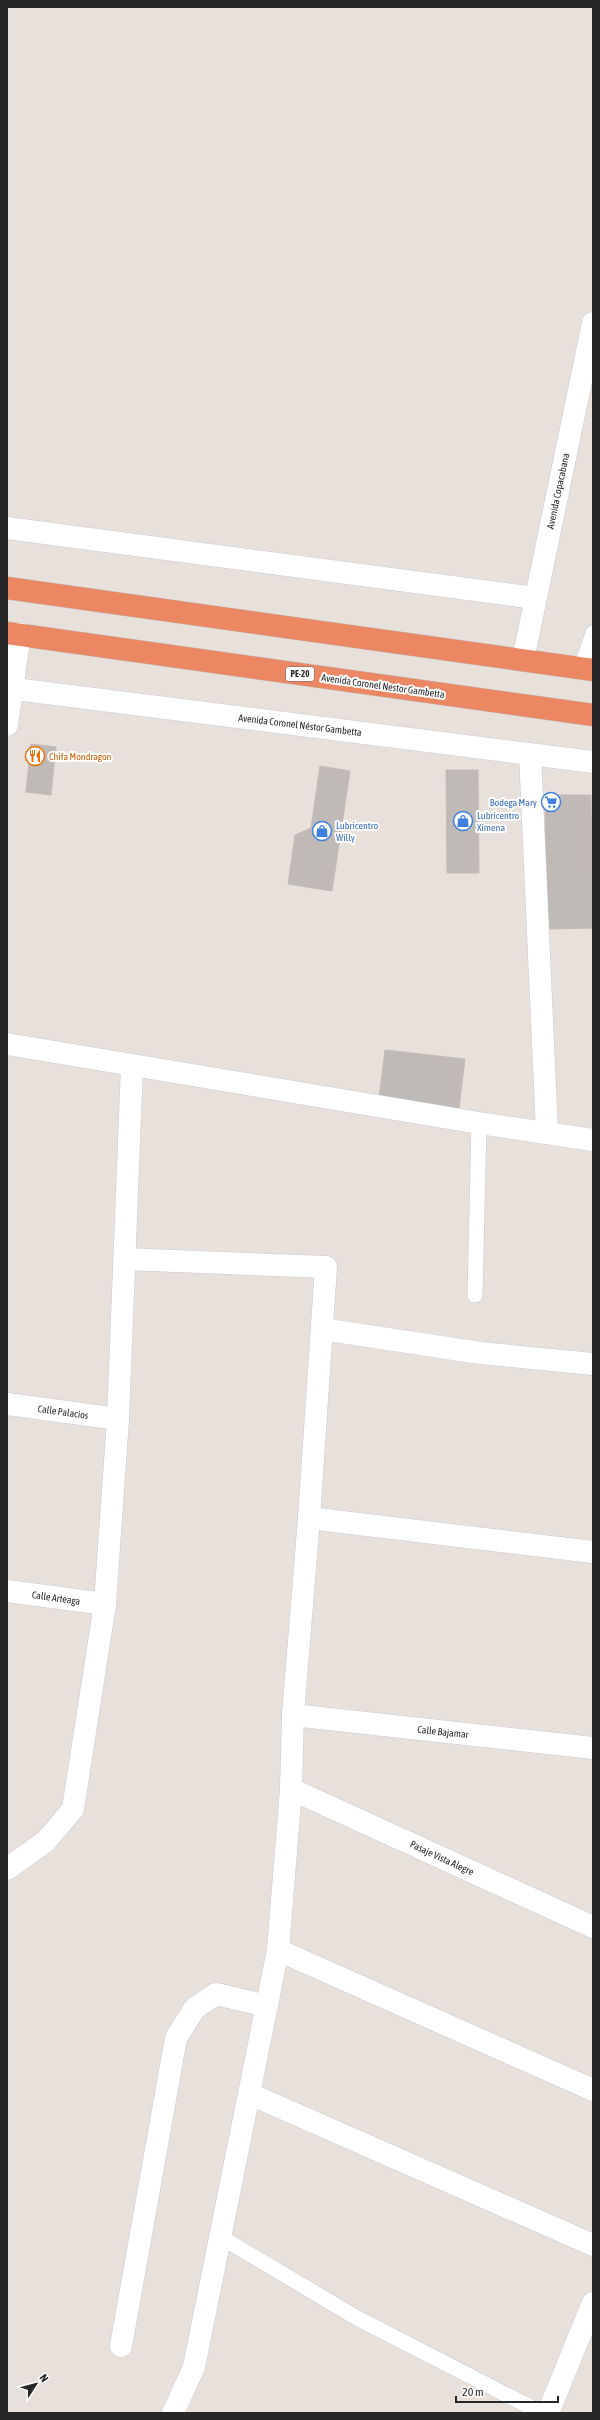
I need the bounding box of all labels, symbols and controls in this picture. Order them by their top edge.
street label: Avenida Copacabana [545,452,571,530]
road number: PE-20 [286,667,314,681]
street label: Avenida Coronel Nestor Gambetta [321,672,446,700]
street label: Avenida Coronel Néstor Gambetta [238,712,363,738]
restaurant icon: Chifa Mondragon [24,745,46,767]
place label: Chifa Mondragon [49,751,112,762]
supermarket icon: Bodega Mary [540,791,562,813]
place label: Bodega Mary [490,797,537,808]
shop icon: Lubricentro Ximena [452,810,474,832]
place label: Lubricentro Ximena [477,810,520,833]
shop icon: Lubricentro Willy [311,820,333,842]
place label: Lubricentro Willy [336,820,379,843]
street label: Calle Palacios [37,1403,90,1421]
street label: Calle Arteaga [31,1589,81,1607]
street label: Calle Bajamar [417,1724,470,1740]
street label: Pasaje Vista Alegre [408,1838,476,1878]
north arrow [16,2364,56,2404]
text: N [37,2372,51,2384]
scale bar [456,2378,558,2404]
text: 20 m [462,2385,484,2399]

